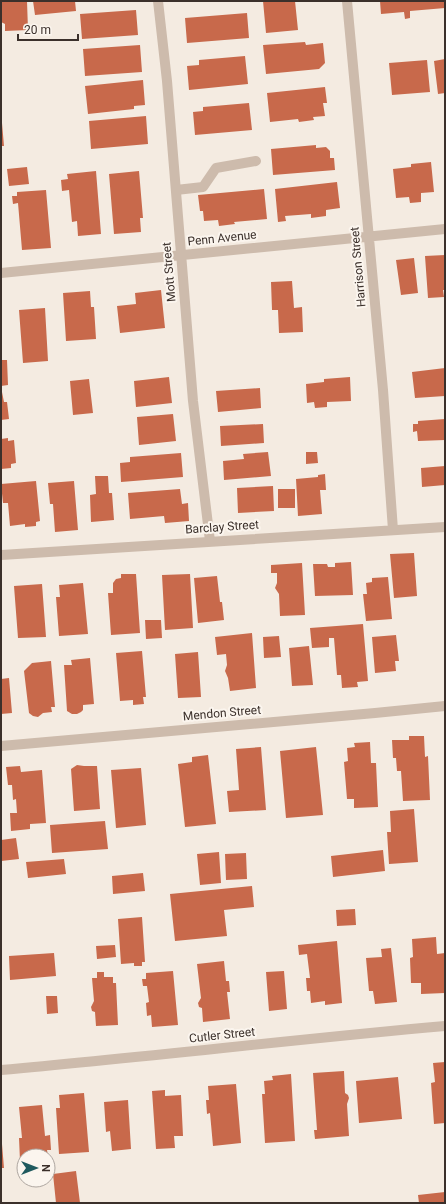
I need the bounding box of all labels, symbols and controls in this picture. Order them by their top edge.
scale bar [18,16,78,42]
text: 20 m [24,23,51,37]
street label: Harrison Street [348,226,368,308]
street label: Penn Avenue [187,227,257,249]
street label: Mott Street [159,242,179,302]
street label: Barclay Street [185,517,259,537]
street label: Mendon Street [182,703,262,723]
street label: Cutler Street [188,1025,256,1045]
north arrow [16,1148,56,1188]
text: N [39,1164,52,1172]

